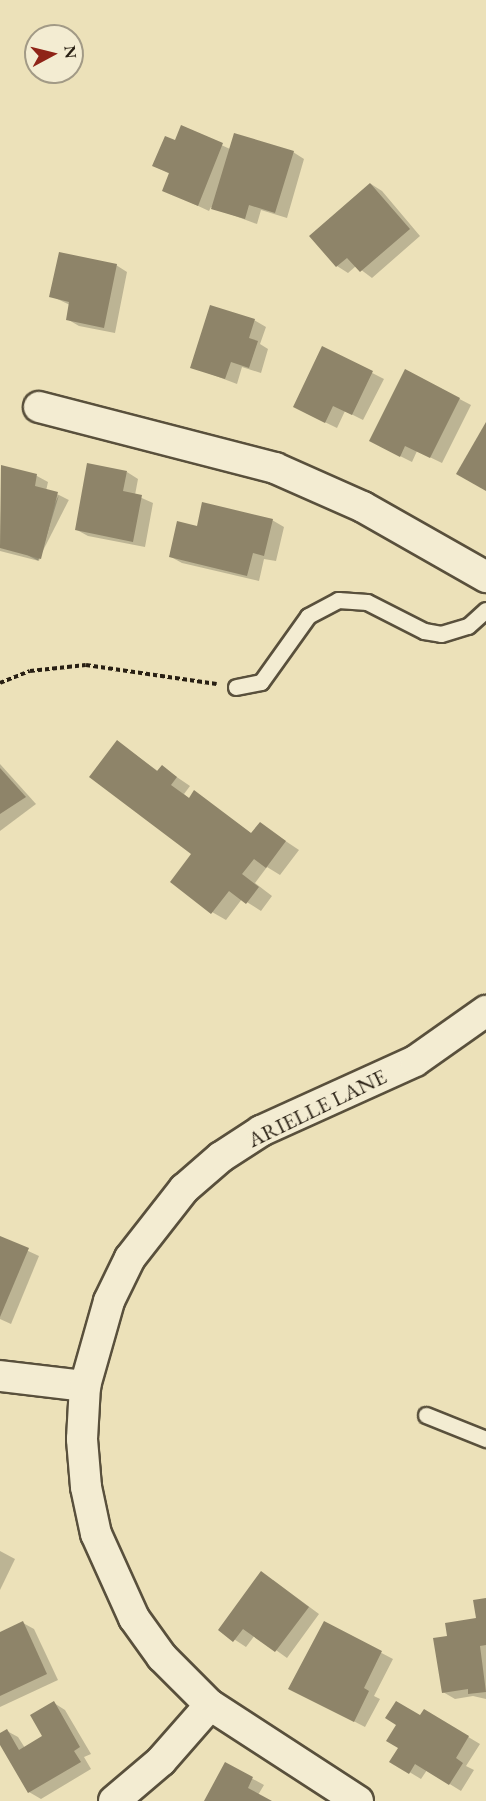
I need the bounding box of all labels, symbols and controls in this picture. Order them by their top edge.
north arrow [24,24,84,84]
text: N [59,44,82,60]
street label: ARIELLE LANE [243,1063,391,1153]

